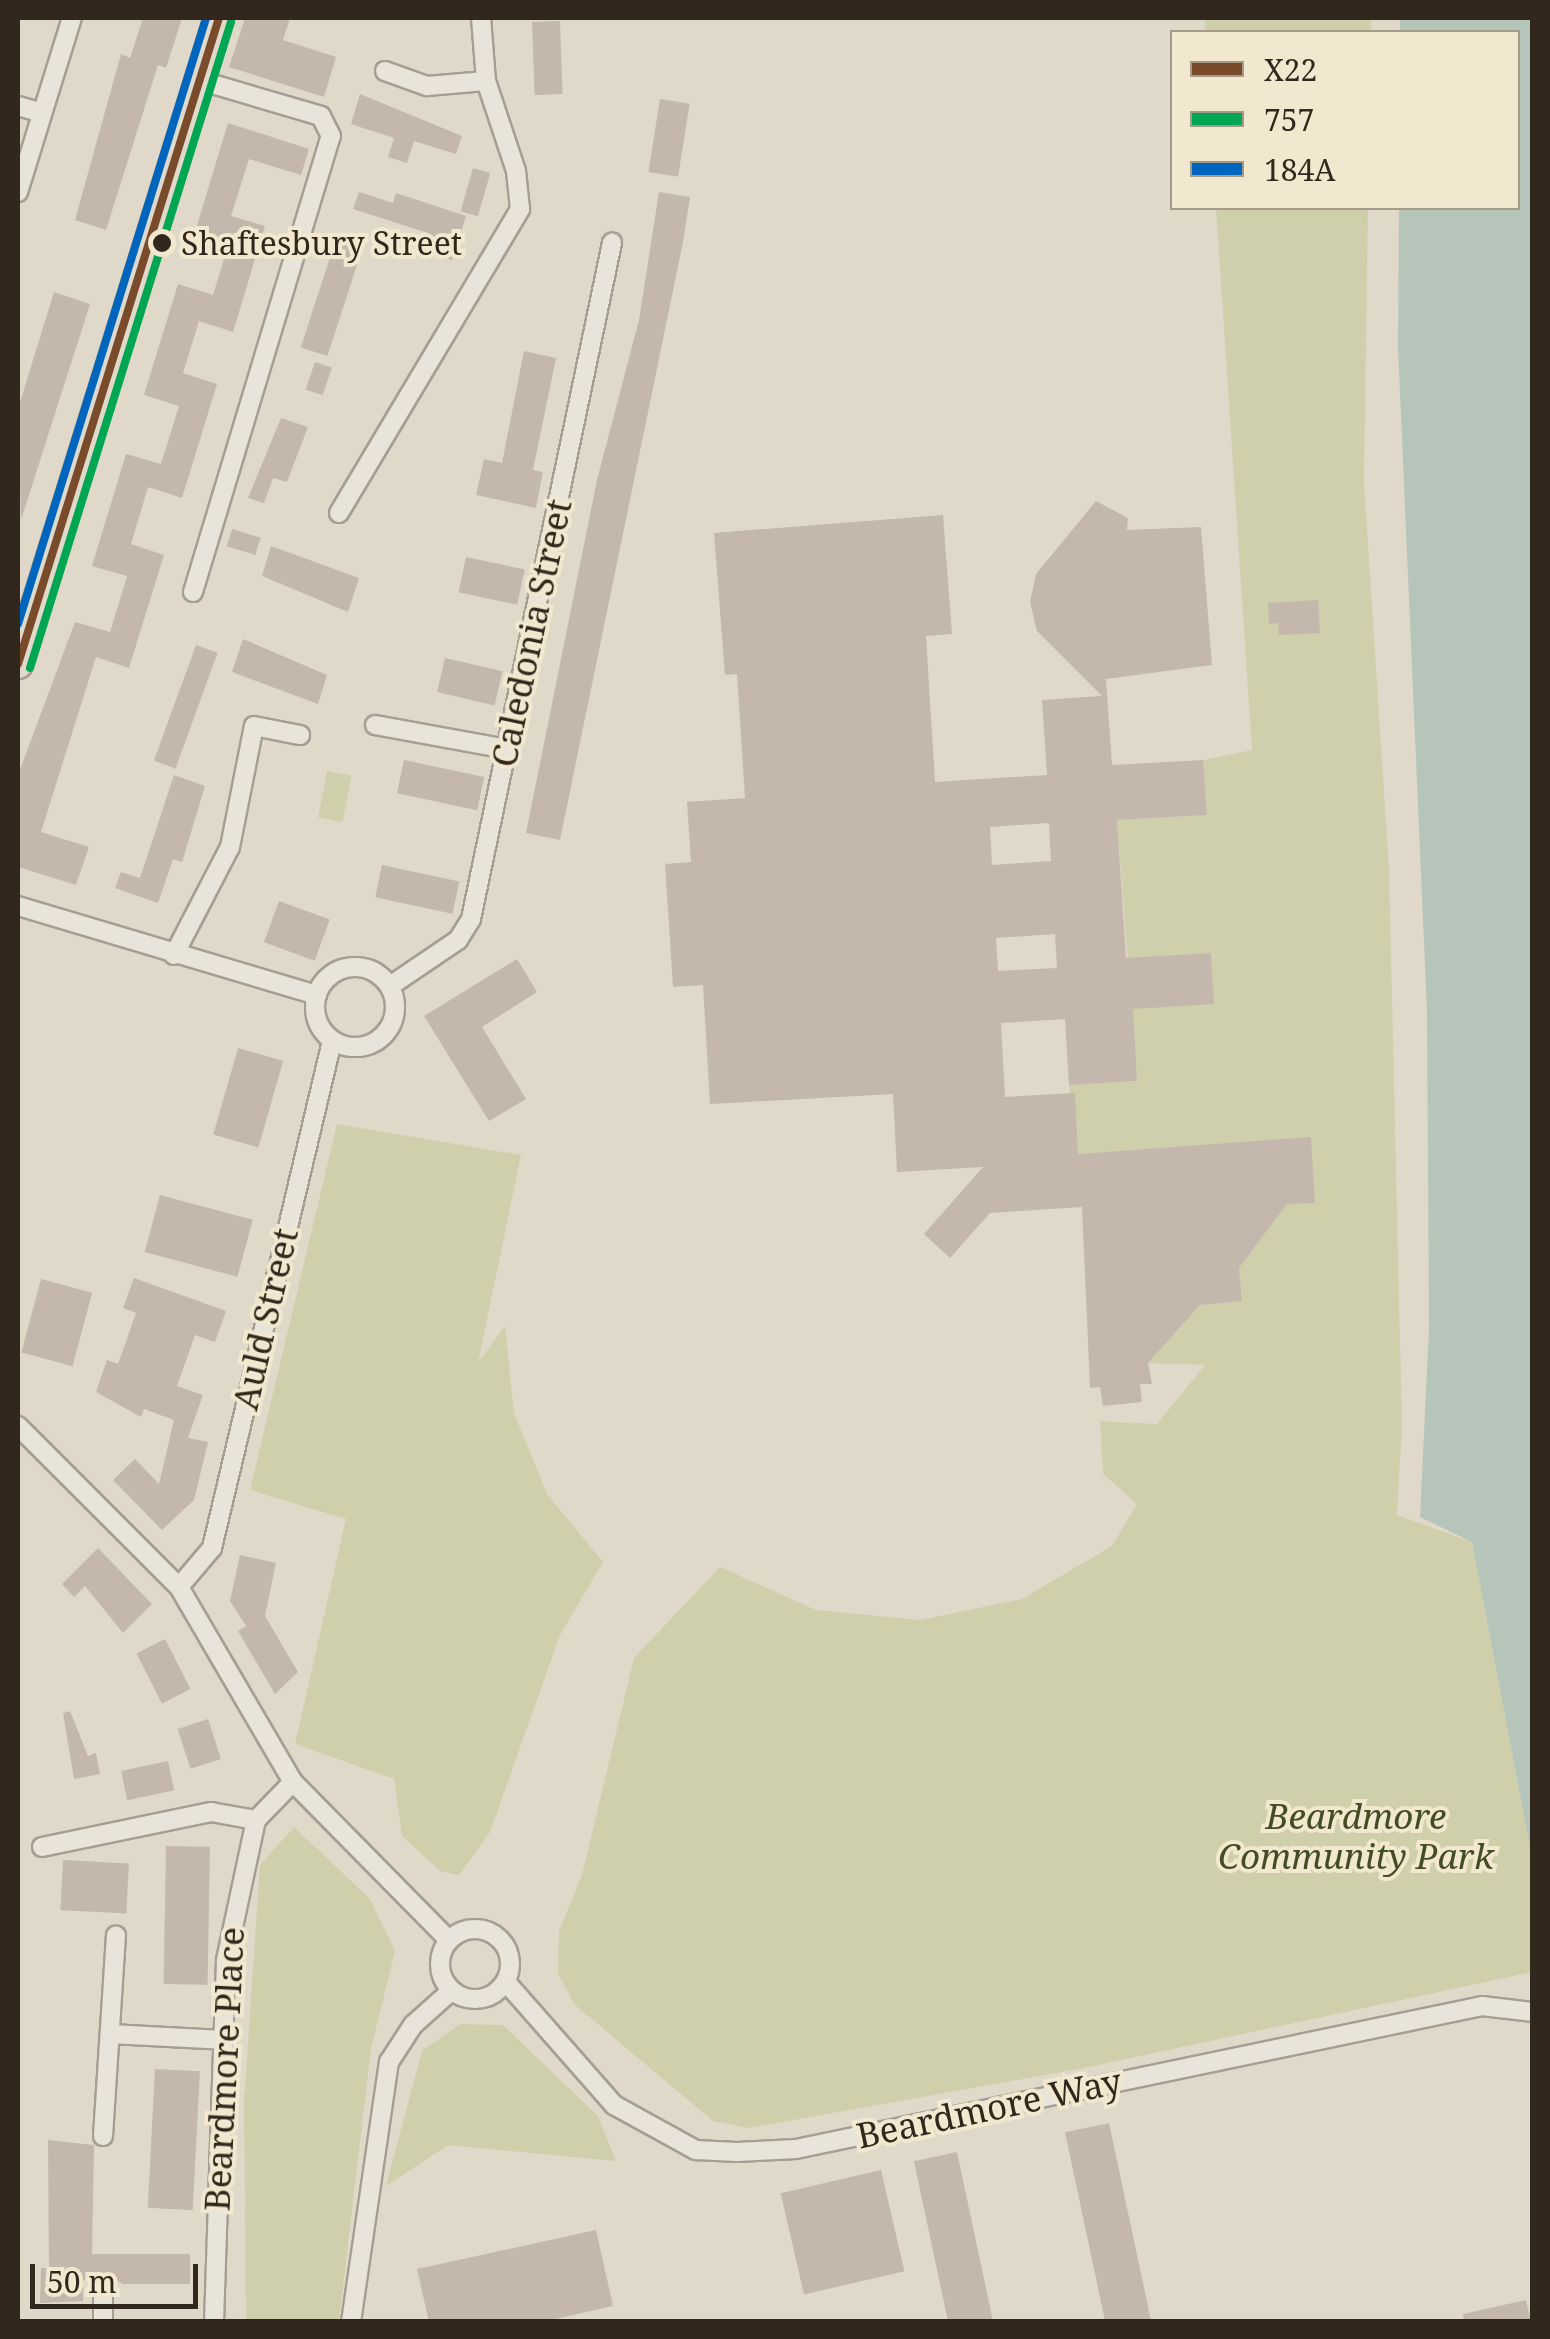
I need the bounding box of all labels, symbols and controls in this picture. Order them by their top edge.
legend [1170,30,1520,210]
text: X22 [1264,49,1317,90]
text: 757 [1264,99,1314,140]
text: 184A [1264,149,1335,190]
place label: Shaftesbury Street [181,224,462,262]
marker: Shaftesbury Street [152,233,172,253]
street label: Caledonia Street [482,495,580,771]
street label: Auld Street [224,1224,306,1414]
park label: Beardmore Community Park [1218,1795,1494,1877]
street label: Beardmore Place [196,1926,252,2212]
street label: Beardmore Way [853,2059,1125,2157]
scale bar [35,2244,202,2306]
text: 50 m [47,2261,117,2302]

